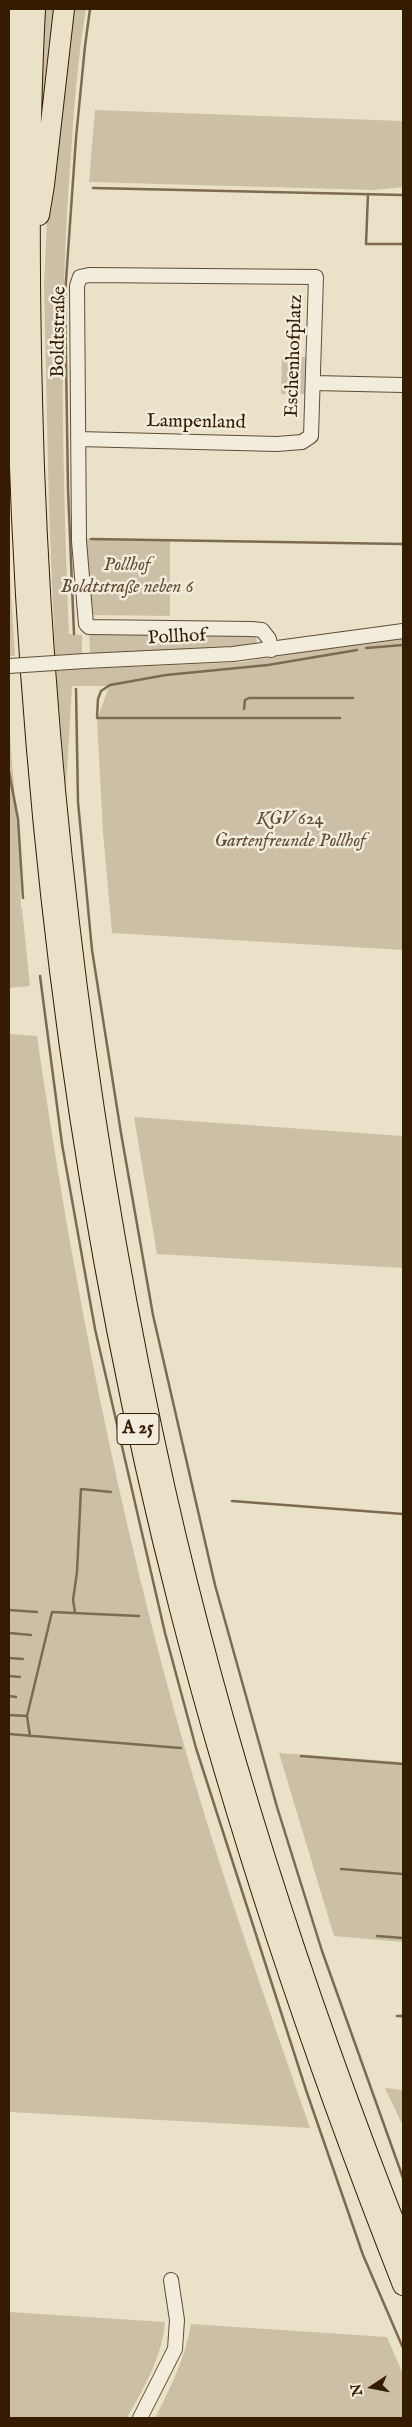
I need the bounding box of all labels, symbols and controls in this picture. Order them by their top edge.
street label: Boldtstraße [48,286,72,378]
street label: Eschenhofplatz [281,294,309,418]
street label: Lampenland [146,411,246,435]
park label: Pollhof Boldtstraße neben 6 [60,555,194,599]
street label: Pollhof [147,625,207,651]
park label: KGV 624 Gartenfreunde Pollhof [214,809,366,853]
road number: A 25 [117,1414,159,1445]
north arrow [347,2362,397,2412]
text: N [347,2382,367,2398]

